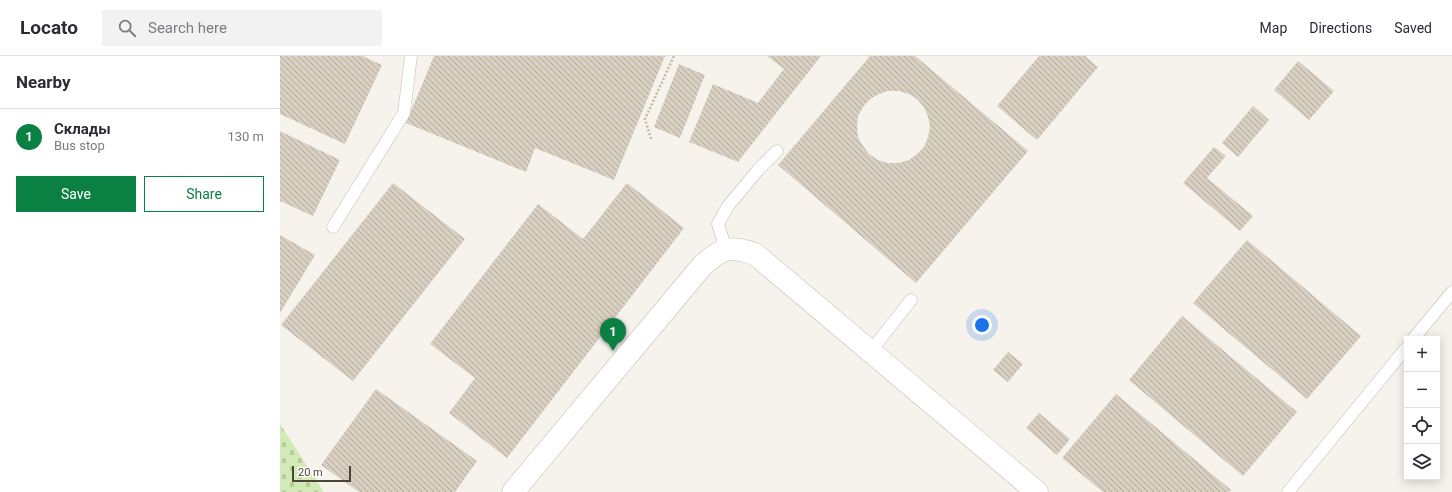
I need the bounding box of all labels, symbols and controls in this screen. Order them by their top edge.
search box [102,10,382,46]
text: Locato [20,16,78,39]
icon: search [116,17,138,39]
text: Search here [148,19,227,37]
text: Map [1260,20,1287,36]
text: Directions [1309,20,1372,36]
text: Saved [1394,20,1432,36]
text: Nearby [16,72,71,92]
text: Склады [54,120,111,138]
text: 1 [25,129,33,144]
text: 130 m [227,129,264,144]
text: Bus stop [54,138,105,153]
button: Save [16,176,136,212]
button: Share [144,176,264,212]
your location [972,315,992,335]
pin: 1 [600,318,626,351]
map controls [1404,336,1440,480]
button: + [1404,336,1440,372]
button: − [1404,372,1440,408]
button: locate [1404,408,1440,444]
button: layers [1404,444,1440,480]
scale bar [292,464,351,483]
text: 20 m [298,466,323,479]

